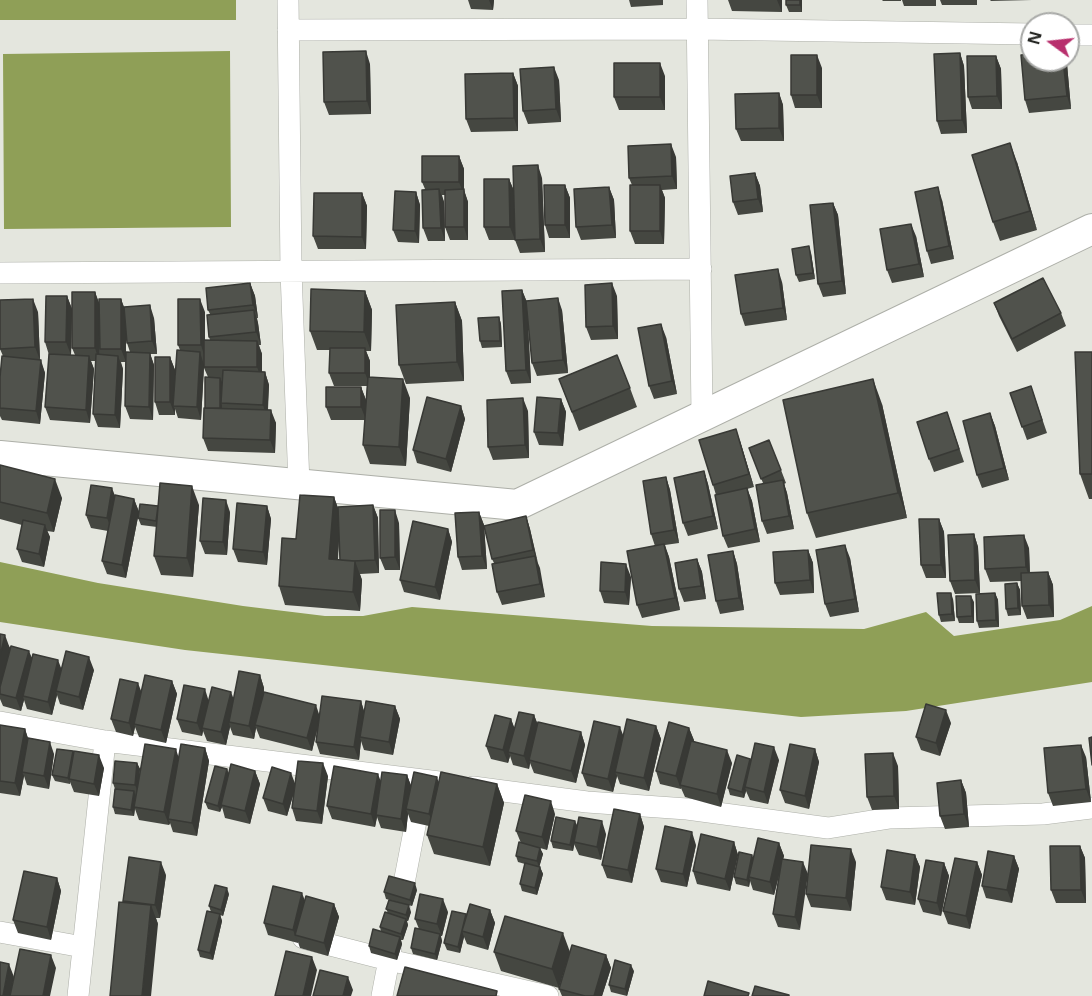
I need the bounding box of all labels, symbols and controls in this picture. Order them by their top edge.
north arrow [1020,12,1080,72]
text: N [1022,29,1047,47]

